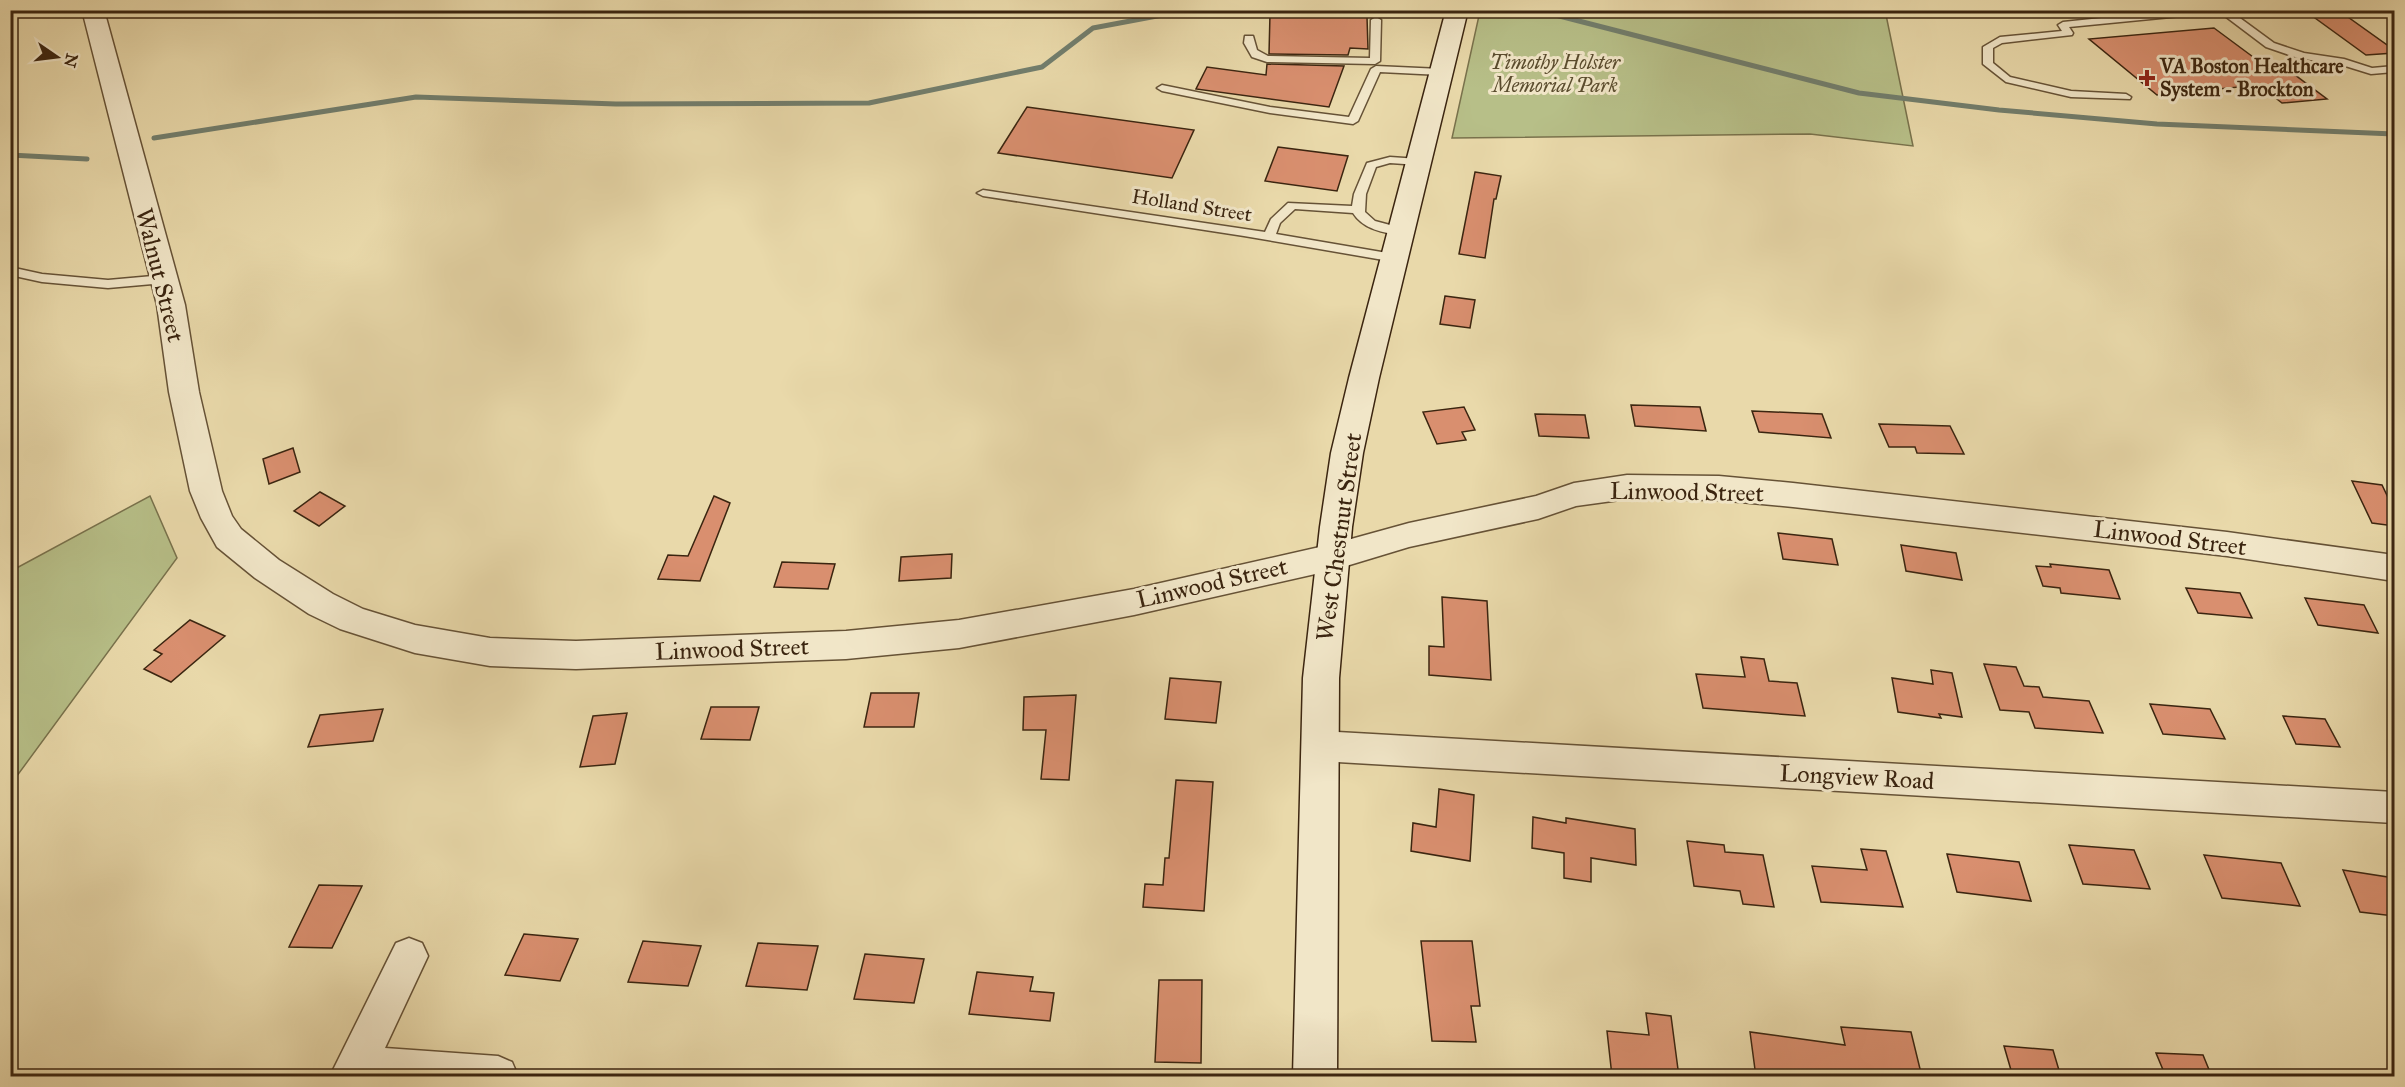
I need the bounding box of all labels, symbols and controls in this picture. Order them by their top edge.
north arrow [27,27,87,87]
park label: Timothy Holster Memorial Park [1490,50,1622,97]
text: N [60,52,82,70]
place label: VA Boston Healthcare System - Brockton [2159,54,2344,102]
marker: VA Boston Healthcare System - Brockton [2138,69,2156,87]
street label: Holland Street [1130,184,1254,226]
street label: Walnut Street [129,205,191,346]
street label: West Chestnut Street [1310,430,1369,643]
street label: Linwood Street [1610,476,1765,508]
street label: Linwood Street [2092,514,2249,562]
street label: Linwood Street [1134,551,1291,615]
street label: Linwood Street [655,631,810,667]
street label: Longview Road [1779,758,1935,796]

